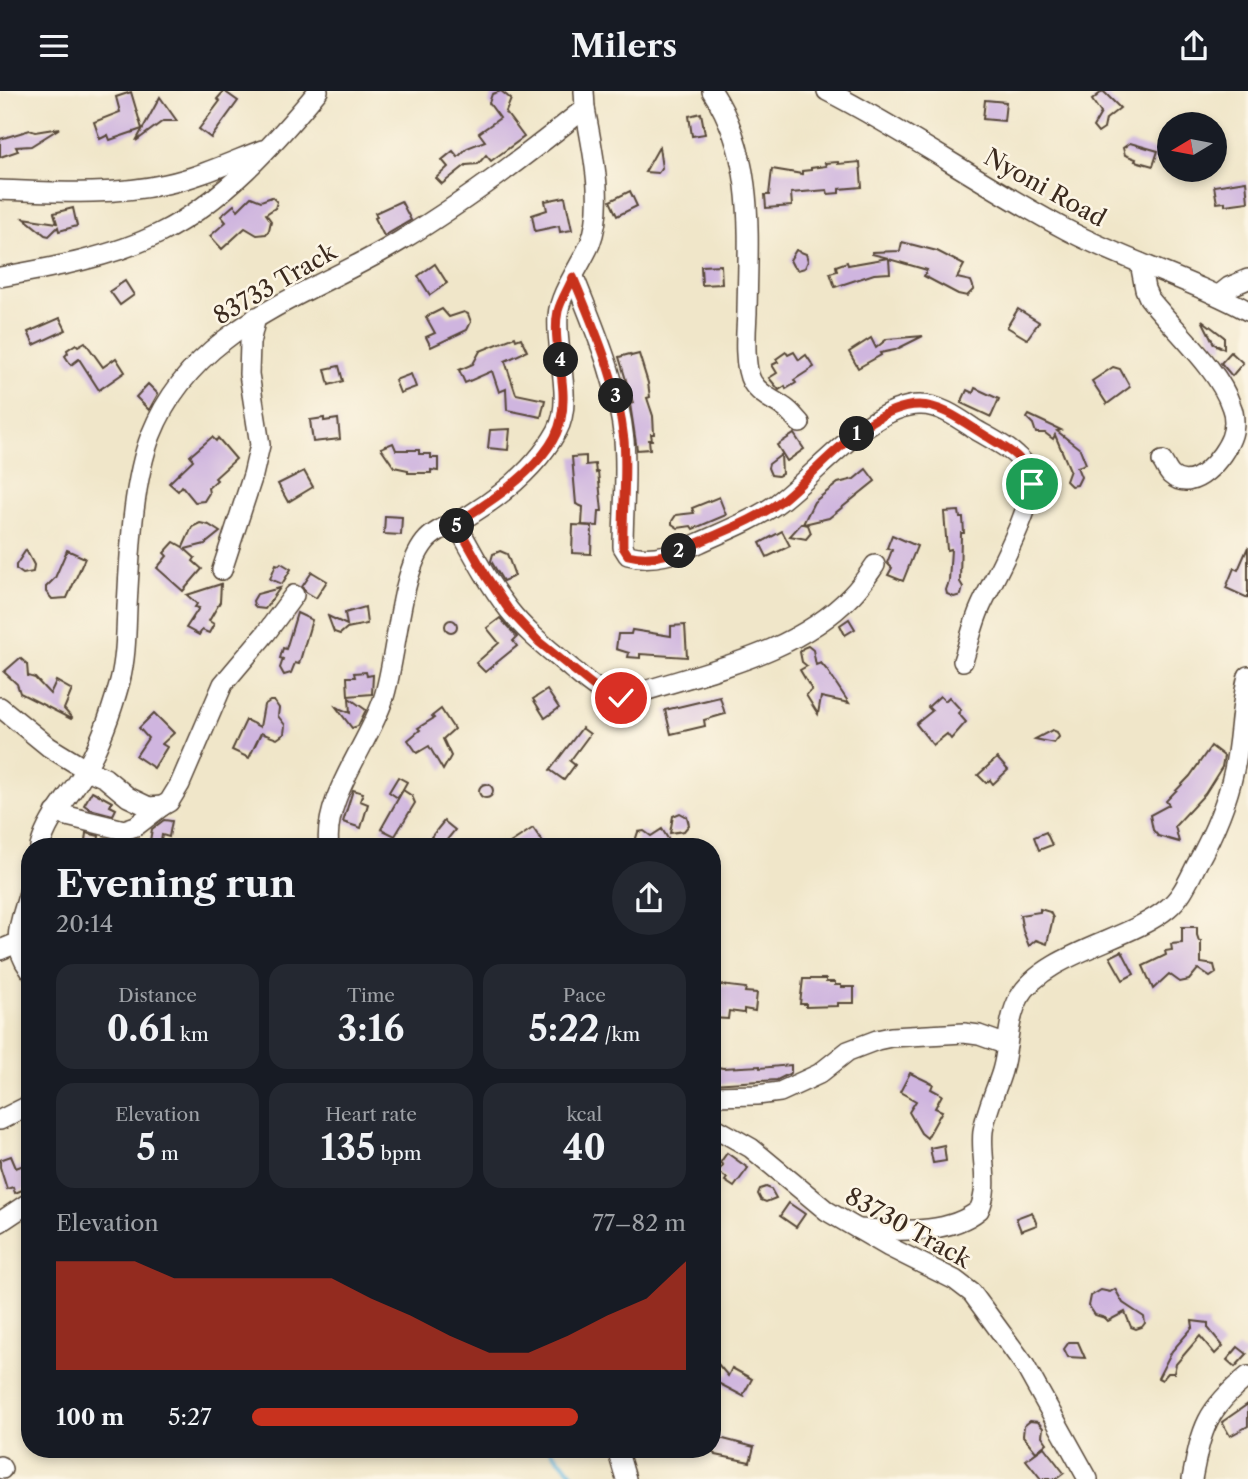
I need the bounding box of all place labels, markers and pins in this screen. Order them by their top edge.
pin: 4 [544,343,578,377]
pin: 3 [598,379,634,413]
pin: 1 [840,417,874,451]
pin [1002,454,1062,514]
pin: 5 [440,509,475,543]
pin: 2 [662,533,696,568]
pin [591,668,651,728]

